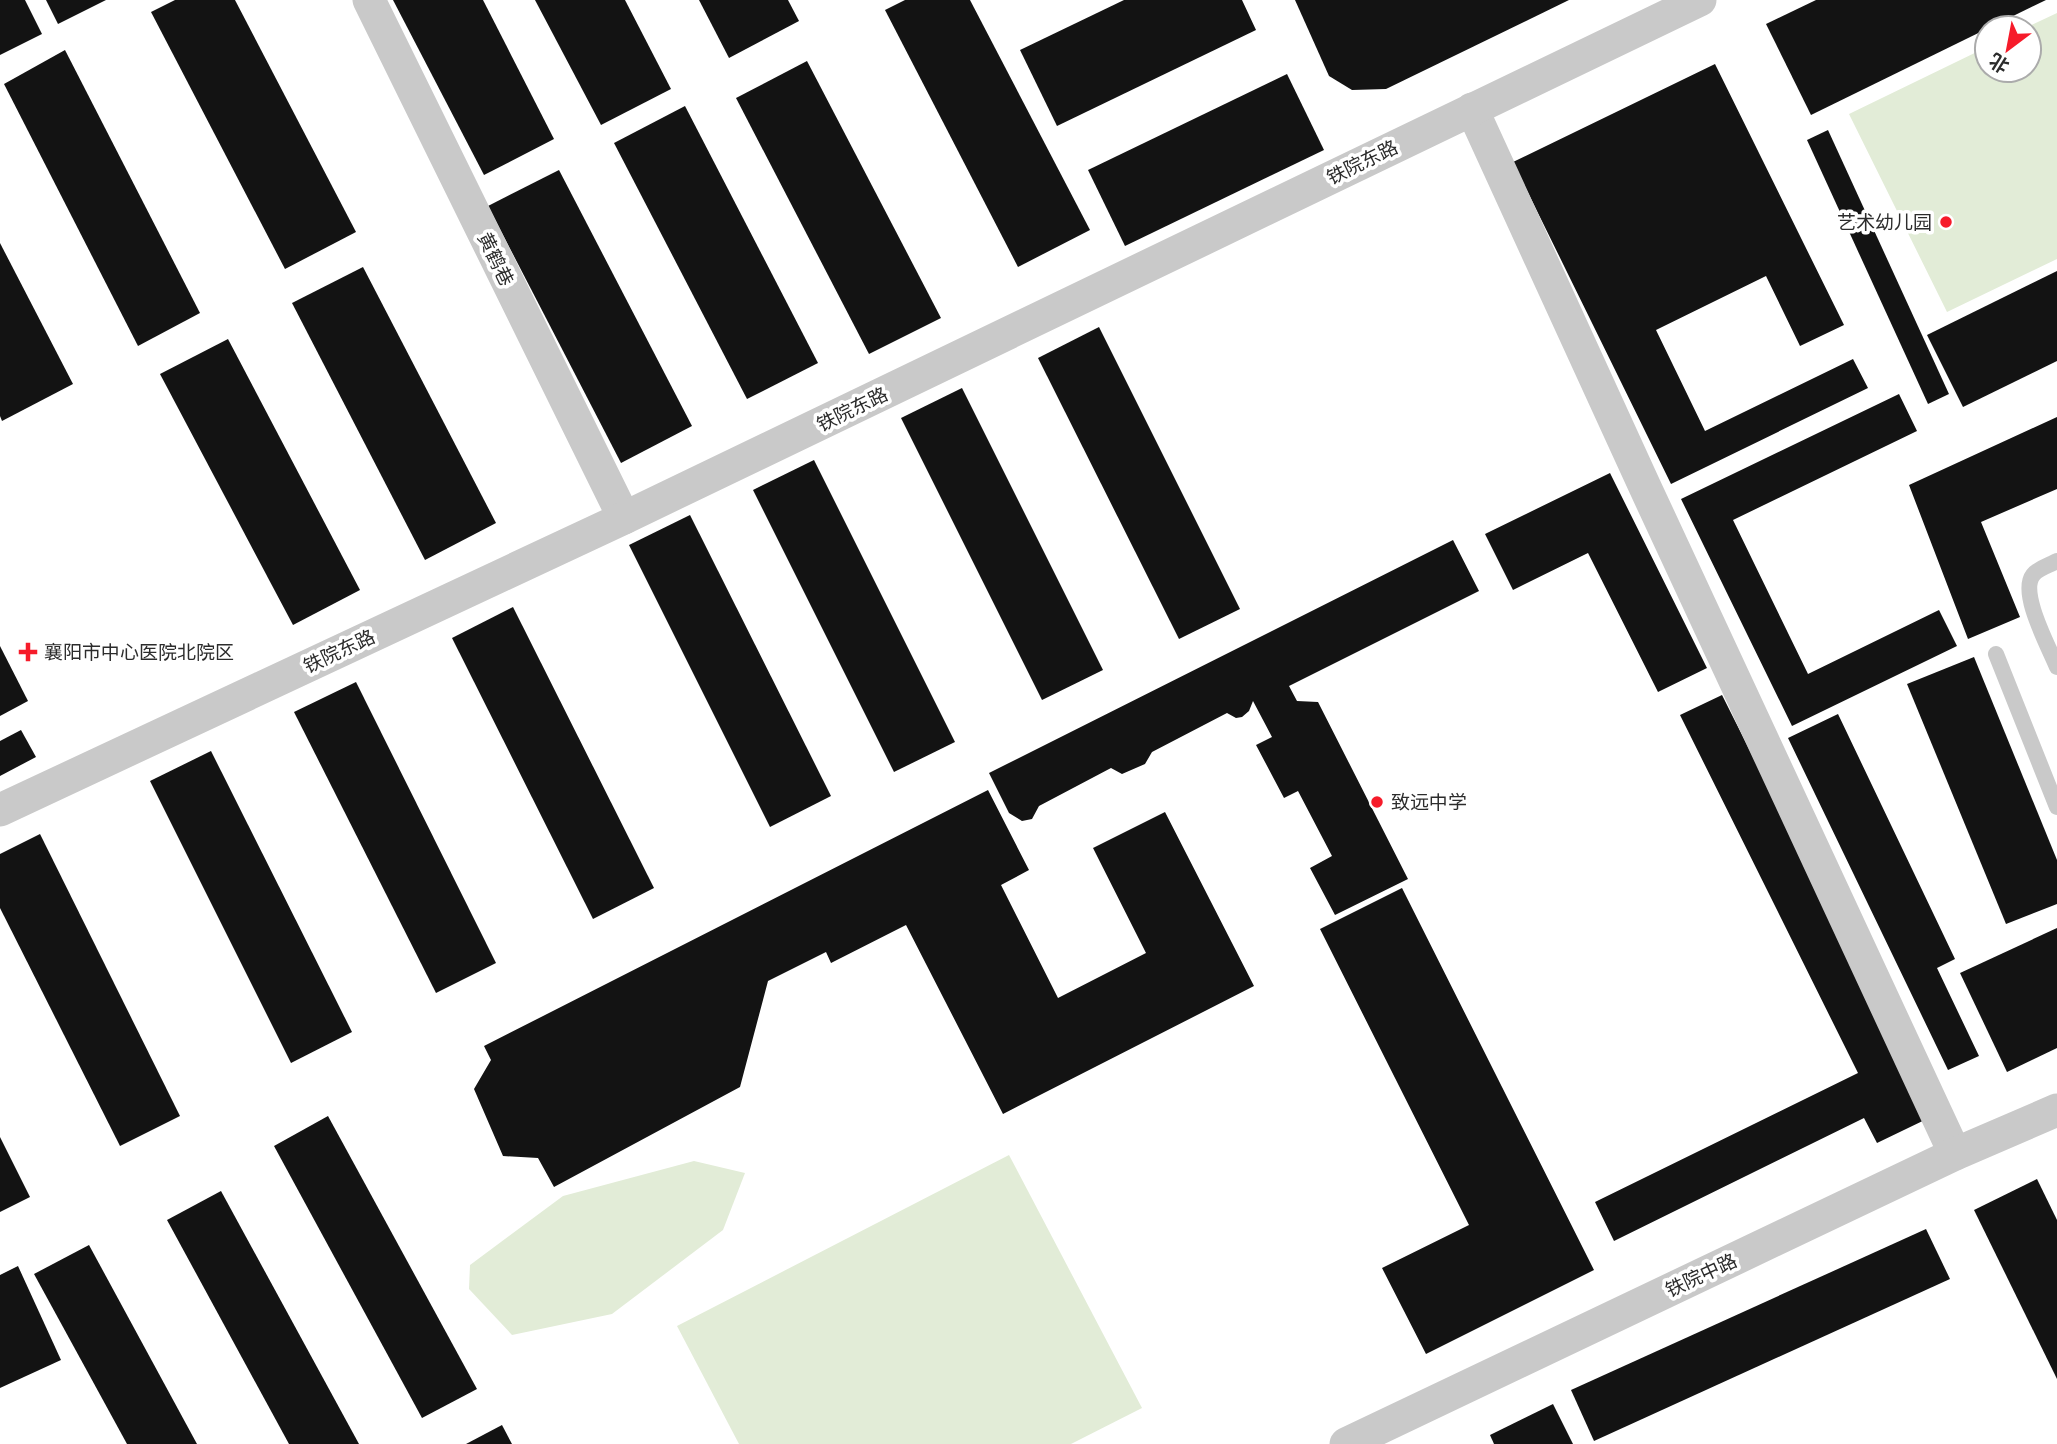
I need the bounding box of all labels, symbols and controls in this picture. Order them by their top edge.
north arrow [1973,14,2043,84]
text: 北 [1986,48,2013,77]
street label: 铁院东路 [1323,136,1401,189]
place label: 艺术幼儿园 [1837,212,1932,234]
marker: 艺术幼儿园 [1938,214,1954,230]
street label: 黄鹤巷 [473,229,517,290]
street label: 铁院东路 [813,383,891,436]
street label: 铁院东路 [300,626,379,678]
marker: 襄阳市中心医院北院区 [18,642,38,662]
place label: 襄阳市中心医院北院区 [44,642,234,664]
place label: 致远中学 [1391,792,1467,814]
marker: 致远中学 [1369,794,1385,810]
street label: 铁院中路 [1662,1250,1741,1302]

